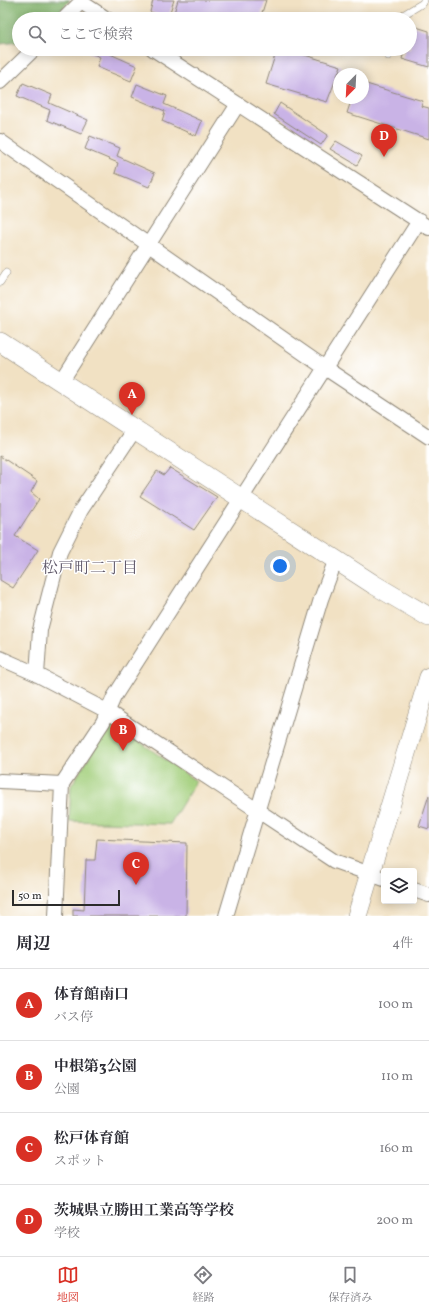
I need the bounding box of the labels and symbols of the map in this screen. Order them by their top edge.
north arrow [333,68,369,104]
pin: D [371,124,397,157]
pin: A [119,382,145,415]
your location [270,556,290,576]
district label: 松戸町二丁目 [42,558,138,580]
pin: B [110,718,136,751]
pin: C [123,852,149,885]
scale bar [12,888,120,907]

